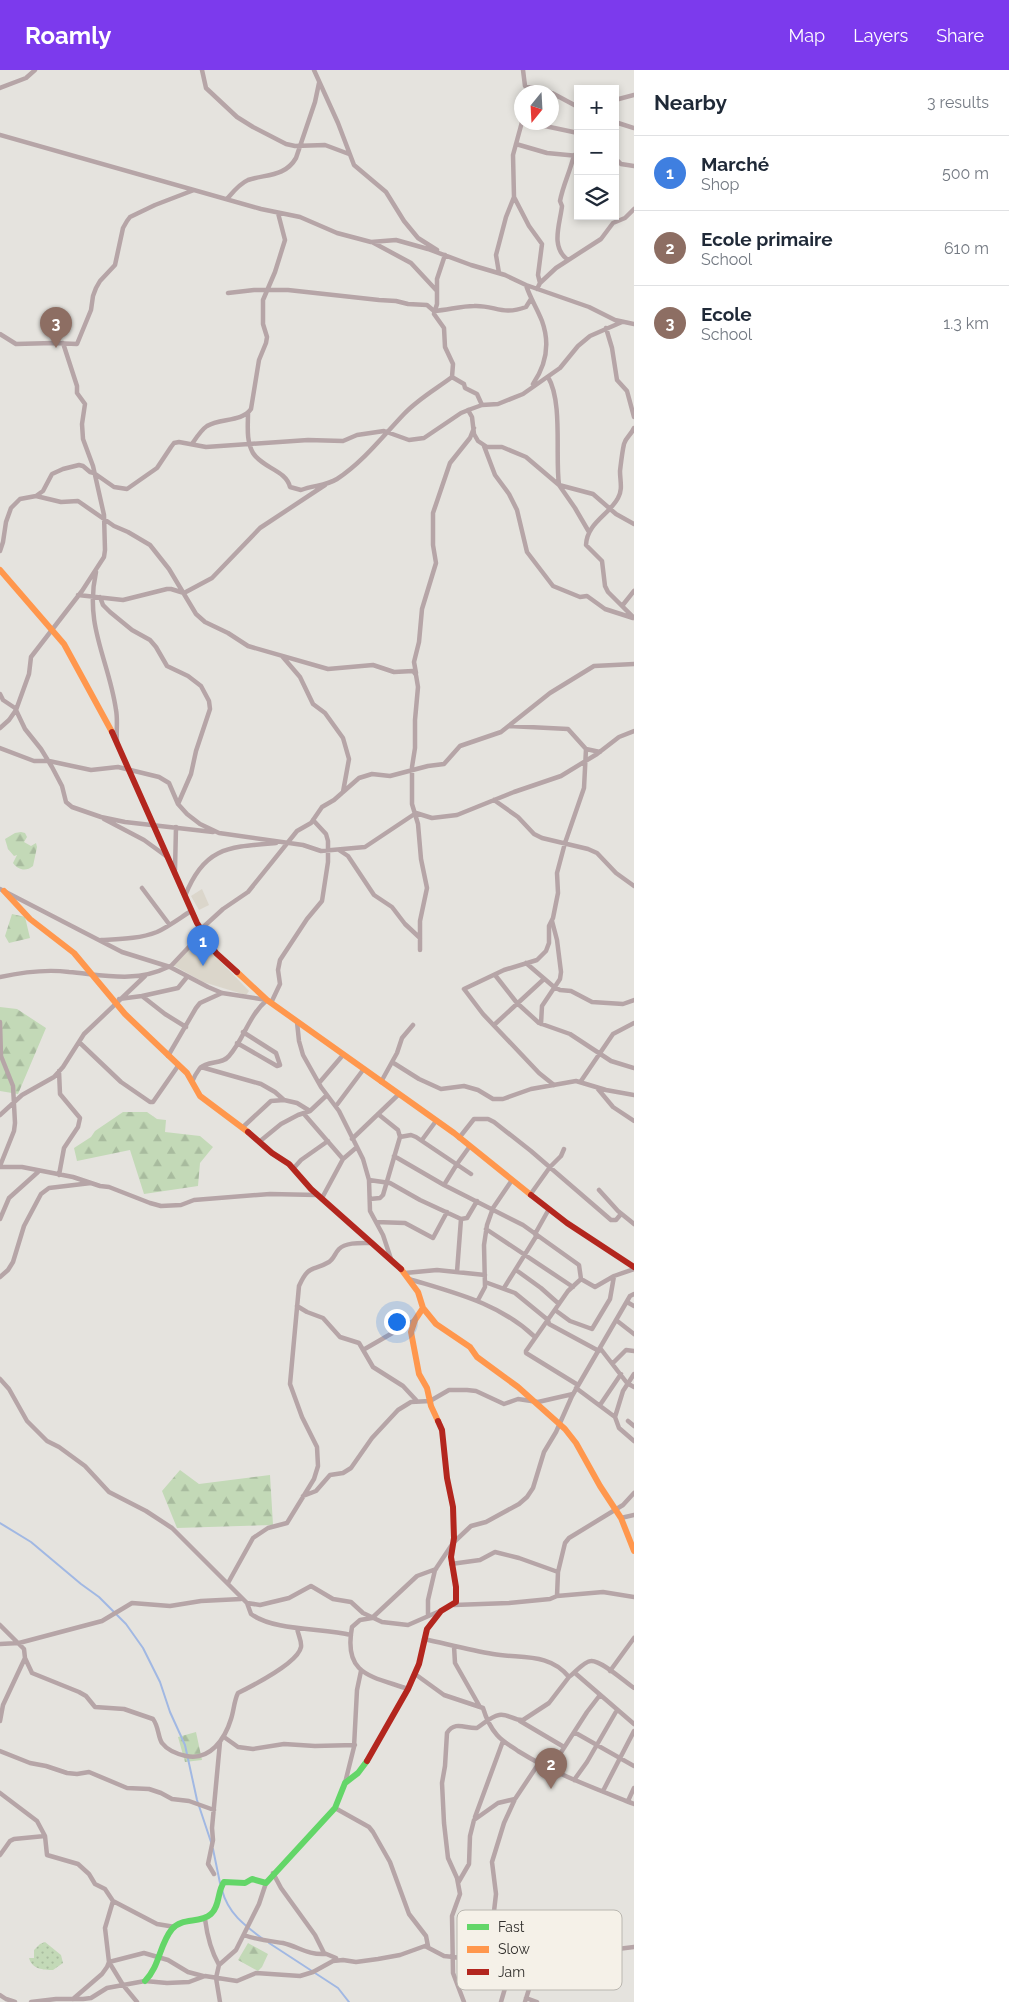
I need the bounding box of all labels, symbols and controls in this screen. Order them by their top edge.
text: Roamly [25,21,111,50]
text: Map [789,25,825,46]
text: Layers [853,25,908,46]
text: Share [936,25,984,46]
north arrow [514,85,559,130]
map controls [574,85,619,220]
button: + [574,85,619,130]
text: Nearby [654,90,727,115]
text: 3 results [927,93,989,112]
button: − [574,130,619,175]
text: Marché [701,153,769,175]
text: 1 [666,164,674,183]
text: 500 m [942,164,989,183]
button: layers [574,175,619,220]
text: Shop [701,175,739,194]
text: Ecole primaire [701,228,833,250]
text: 2 [665,239,675,258]
text: 610 m [944,239,989,258]
text: School [701,250,752,269]
text: Ecole [701,303,752,325]
pin: 3 [40,307,72,348]
text: 3 [666,314,674,333]
text: 1.3 km [943,314,989,333]
text: School [701,325,752,344]
pin: 1 [187,925,219,966]
your location [384,1309,410,1335]
pin: 2 [535,1748,567,1789]
legend [457,1910,622,1990]
text: Fast [498,1919,525,1935]
text: Slow [498,1941,530,1957]
text: Jam [498,1964,525,1980]

